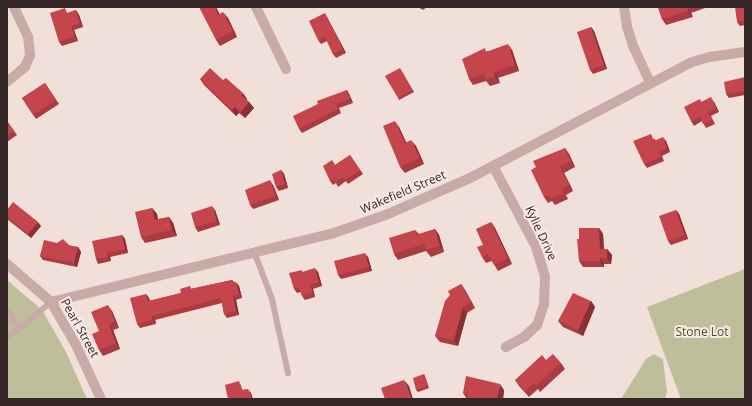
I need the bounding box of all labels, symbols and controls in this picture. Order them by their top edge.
street label: Wakefield Street [358,167,448,217]
street label: Kylie Drive [522,203,560,263]
street label: Pearl Street [58,296,102,360]
park label: Stone Lot [675,325,729,339]

